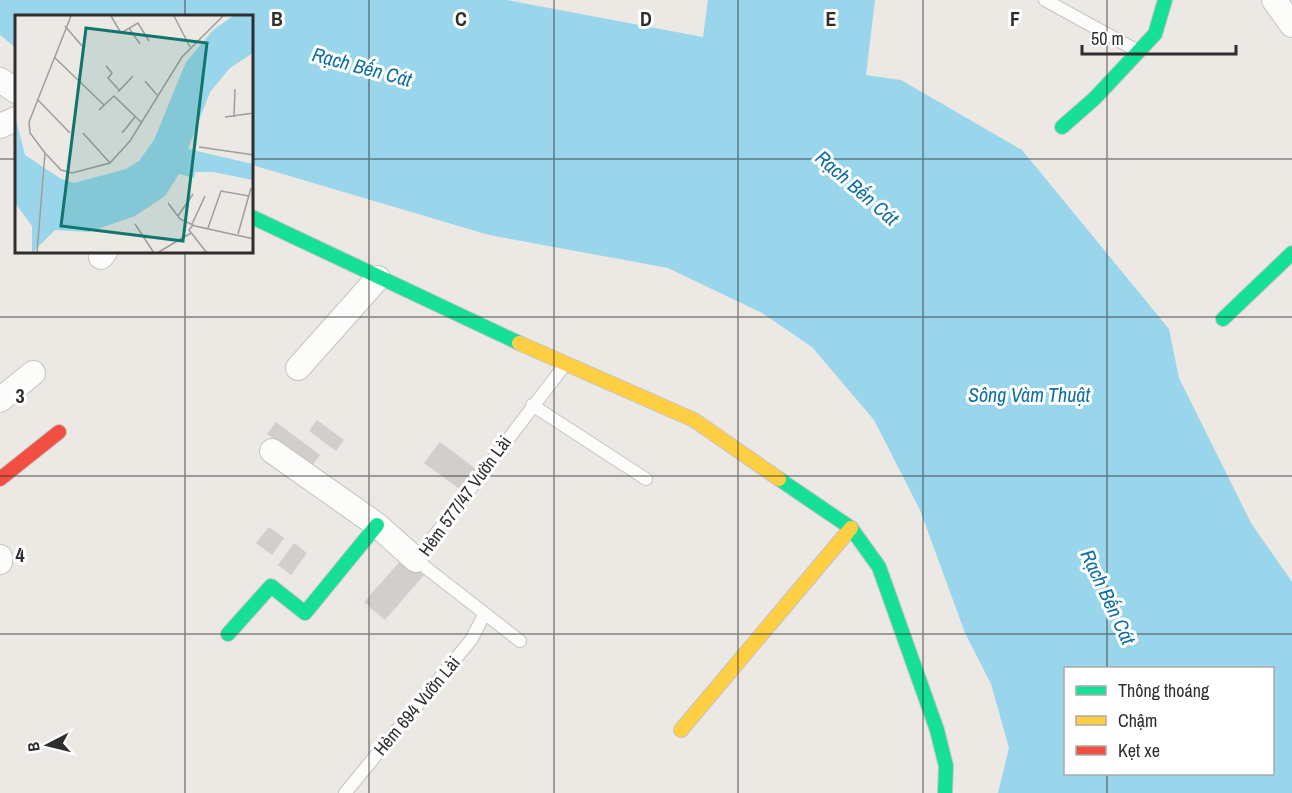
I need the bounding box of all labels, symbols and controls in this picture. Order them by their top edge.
text: B [271,5,283,32]
text: C [455,5,467,32]
text: D [640,5,652,32]
text: E [826,5,837,32]
text: F [1010,5,1020,32]
inset map [15,15,254,254]
scale bar [1082,18,1236,56]
text: 50 m [1091,26,1124,51]
water label: Rạch Bến Cát [309,40,415,93]
water label: Rạch Bến Cát [810,144,905,232]
water label: Sông Vàm Thuật [968,381,1090,408]
text: 3 [15,382,25,409]
street label: Hẻm 577/47 Vườn Lài [412,430,517,561]
text: 4 [15,541,25,568]
water label: Rạch Bến Cát [1075,545,1142,649]
street label: Hẻm 694 Vườn Lài [368,651,466,761]
legend [1064,667,1274,775]
text: Thông thoáng [1118,678,1210,703]
text: Chậm [1118,708,1157,733]
north arrow [18,715,78,775]
text: Kẹt xe [1118,738,1160,763]
text: B [22,741,45,753]

